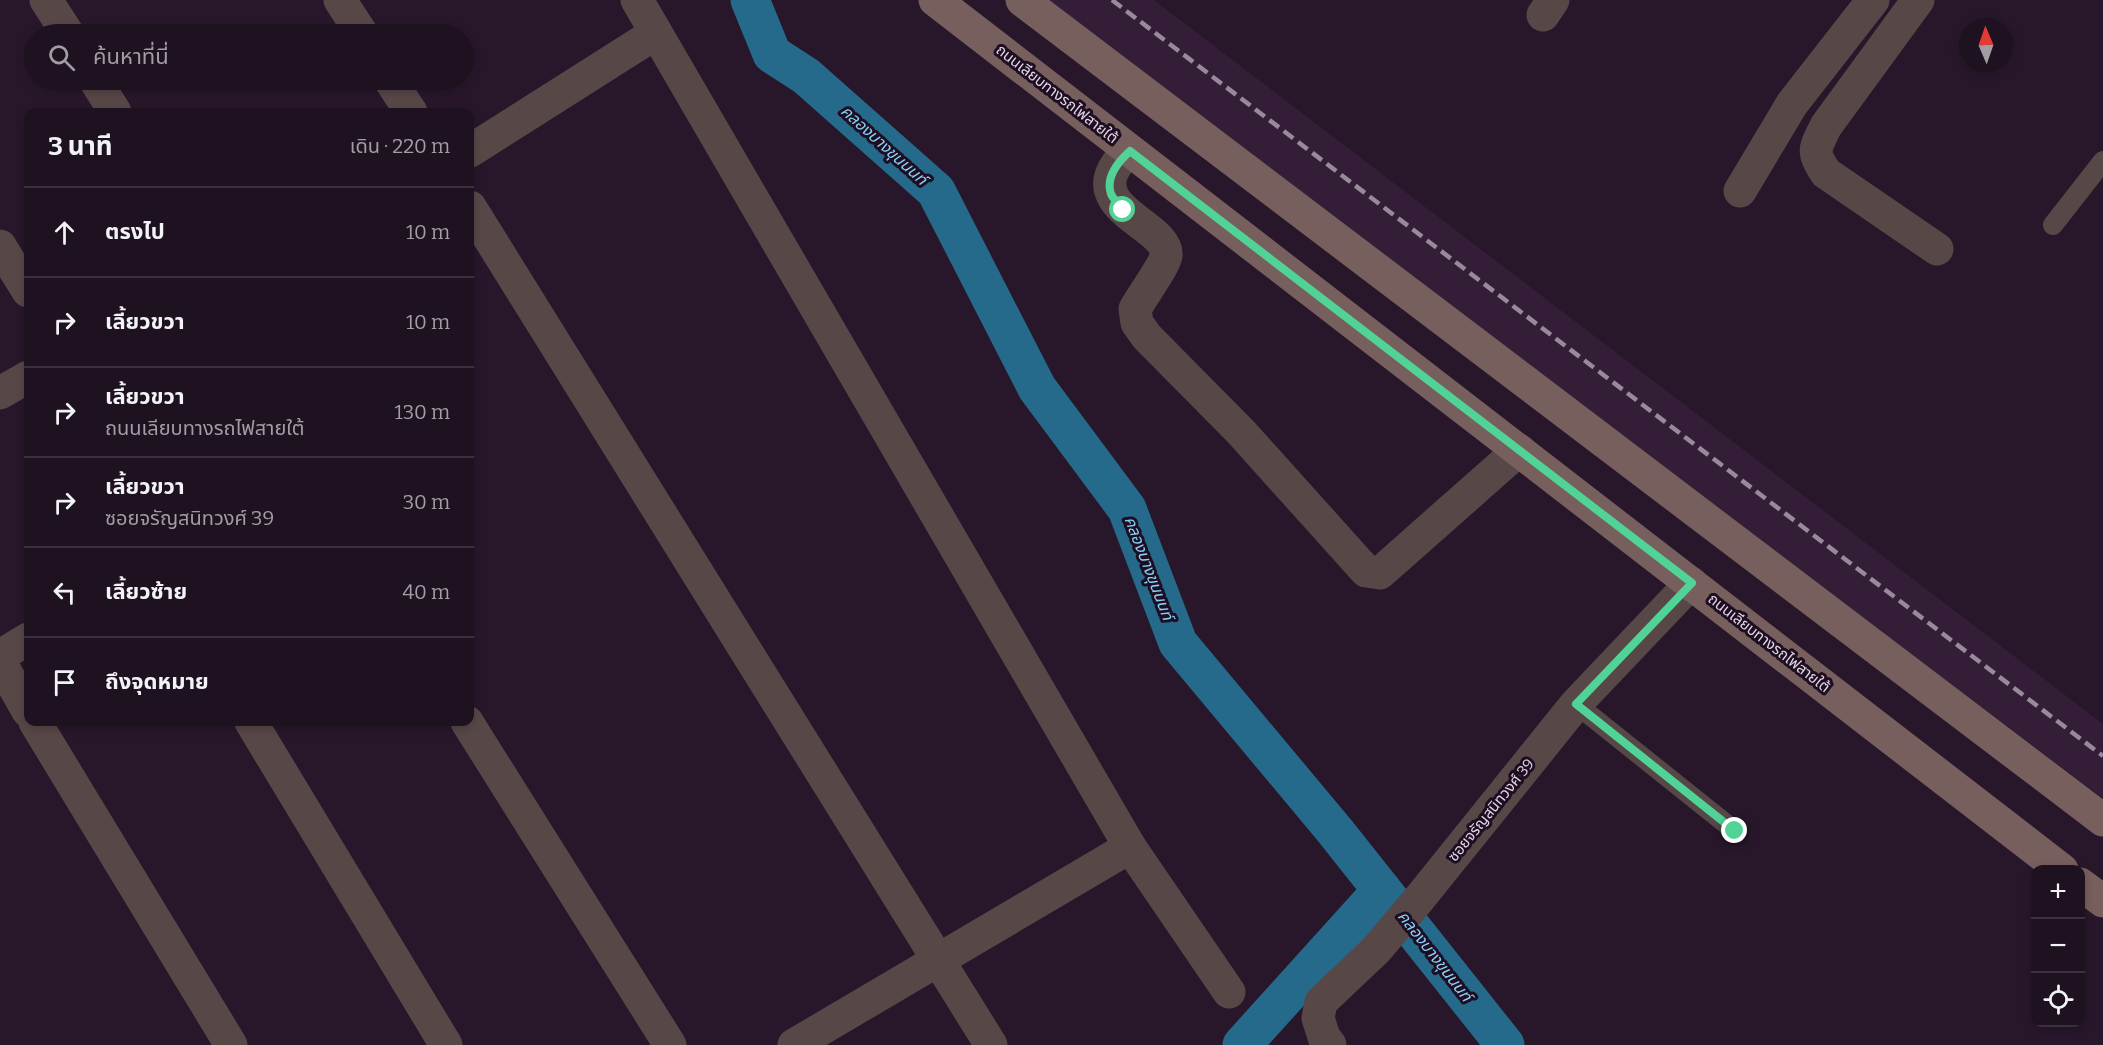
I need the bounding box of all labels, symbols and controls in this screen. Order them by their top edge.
north arrow [1959,18,2013,72]
search box [24,24,474,90]
icon: search [45,41,78,74]
street label: ถนนเลียบทางรถไฟสายใต้ [992,41,1122,147]
text: ค้นหาที่นี่ [93,43,169,70]
water label: คลองบางขุนนนท์ [836,101,933,191]
text: 3 นาที [48,131,113,162]
text: เดิน · 220 m [350,134,450,158]
route start [1109,196,1135,222]
icon: ahead [48,216,81,249]
text: ตรงไป [105,218,165,245]
text: 10 m [406,220,450,244]
icon: right [48,306,81,339]
text: เลี้ยวขวา [105,308,185,335]
text: 10 m [406,310,450,334]
text: เลี้ยวขวา [105,383,185,410]
icon: right [48,396,81,429]
text: 130 m [395,400,450,424]
text: ถนนเลียบทางรถไฟสายใต้ [105,416,305,440]
text: เลี้ยวขวา [105,473,185,500]
icon: right [48,486,81,519]
text: 30 m [403,490,450,514]
text: ซอยจรัญสนิทวงศ์ 39 [105,506,274,530]
water label: คลองบางขุนนนท์ [1120,514,1179,626]
icon: left [48,576,81,609]
text: เลี้ยวซ้าย [105,578,187,605]
text: 40 m [402,580,450,604]
street label: ถนนเลียบทางรถไฟสายใต้ [1704,590,1834,696]
icon: arrive [48,666,81,699]
text: ถึงจุดหมาย [105,668,209,695]
street label: ซอยจรัญสนิทวงศ์ 39 [1444,755,1538,865]
route end [1721,817,1747,843]
map controls [2031,865,2085,1027]
button: + [2031,865,2085,919]
water label: คลองบางขุนนนท์ [1393,907,1478,1008]
button: − [2031,919,2085,973]
button: locate [2031,973,2085,1027]

